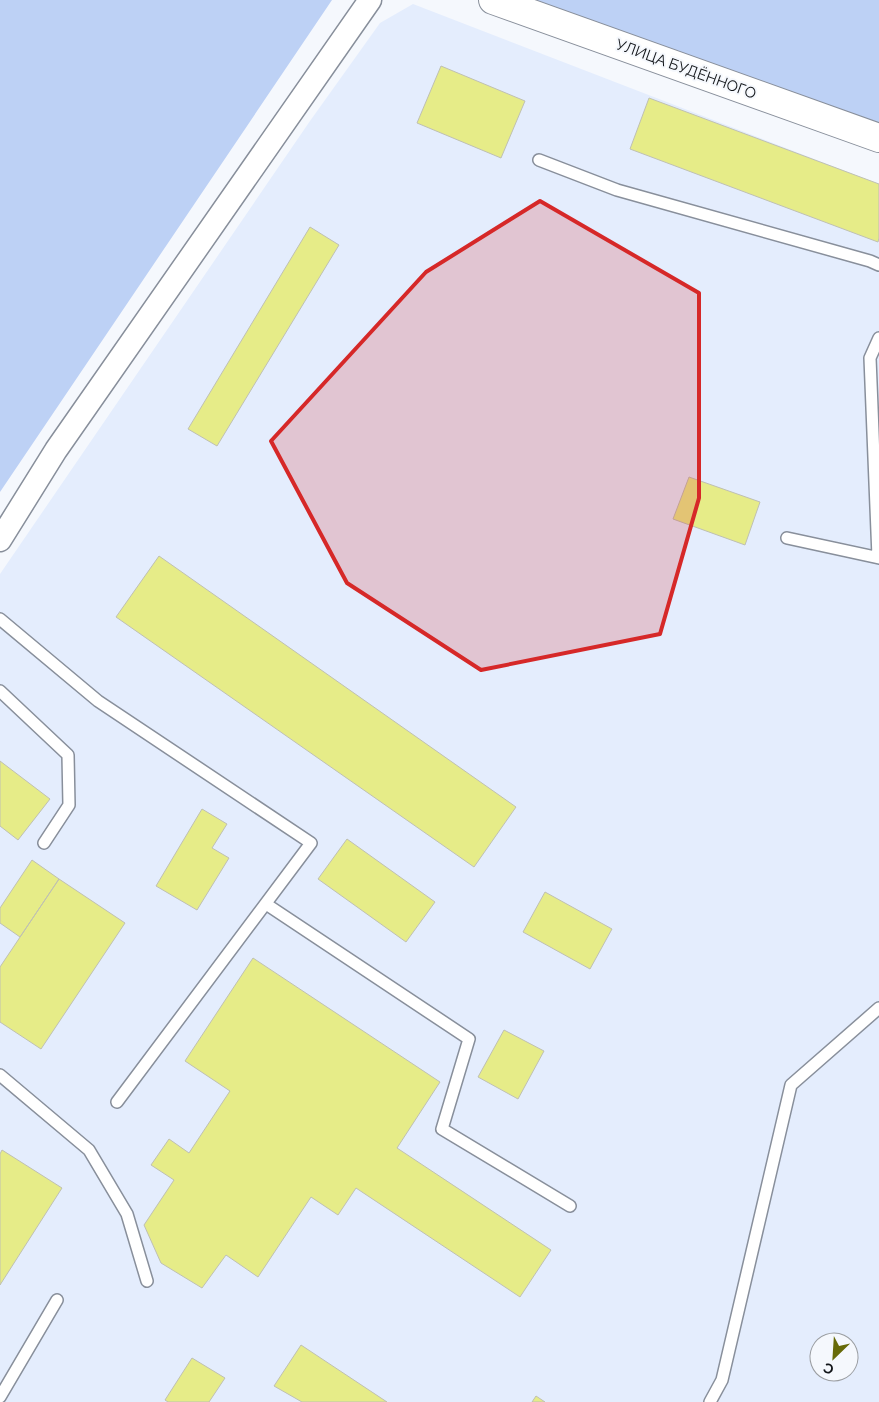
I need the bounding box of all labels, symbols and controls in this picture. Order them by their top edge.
street label: УЛИЦА БУДЁННОГО [613,34,759,103]
north arrow [809,1332,859,1382]
text: С [820,1359,836,1378]

